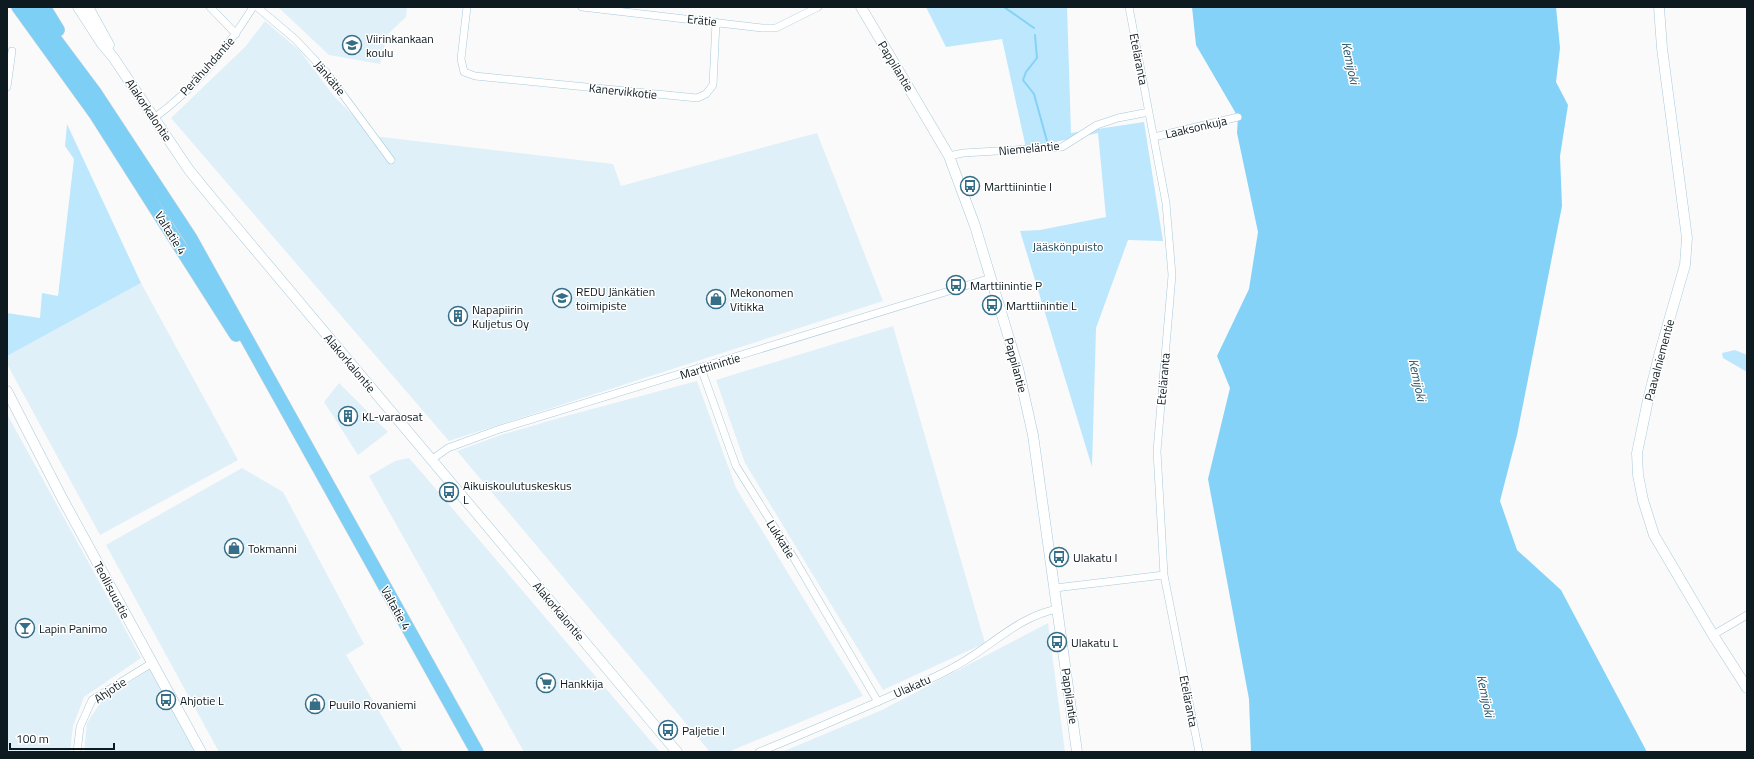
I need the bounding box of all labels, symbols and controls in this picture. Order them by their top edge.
street label: Erätie [686,9,718,31]
place label: Viirinkankaan koulu [366,29,434,62]
street label: Eteläranta [1125,31,1153,87]
street label: Perähuhdantie [175,32,239,100]
school or university icon: Viirinkankaan koulu [341,34,363,56]
street label: Pappilantie [873,37,919,95]
water label: Kemijoki [1337,40,1366,87]
street label: Jänkätie [310,56,350,100]
street label: Alakorkalontie [121,75,177,145]
street label: Kanervikkotie [588,78,658,104]
street label: Laaksonkuja [1163,111,1229,143]
street label: Niemeläntie [998,136,1060,160]
bus stop icon: Marttiinintie I [959,175,981,197]
place label: Marttiinintie I [984,177,1052,196]
street label: Valtatie 4 [150,208,192,259]
park label: Jääskönpuisto [1033,237,1103,256]
bus stop icon: Marttiinintie P [945,274,967,296]
place label: Marttiinintie P [970,276,1042,295]
place label: REDU Jänkätien toimipiste [576,282,655,315]
place label: Mekonomen Vitikka [730,283,793,316]
school or university icon: REDU Jänkätien toimipiste [551,287,573,309]
shop icon: Mekonomen Vitikka [705,288,727,310]
bus stop icon: Marttiinintie L [981,294,1003,316]
place label: Marttiinintie L [1006,296,1077,315]
place label: Napapiirin Kuljetus Oy [472,300,529,333]
building icon: Napapiirin Kuljetus Oy [447,305,469,327]
street label: Paavalniementie [1639,317,1679,403]
street label: Alakorkalontie [320,329,380,397]
street label: Pappilantie [1000,335,1032,395]
street label: Marttiinintie [677,348,743,384]
street label: Eteläranta [1151,352,1175,406]
water label: Kemijoki [1404,357,1433,404]
building icon: KL-varaosat [337,405,359,427]
place label: KL-varaosat [362,407,424,426]
place label: Aikuiskoulutuskeskus L [463,476,572,509]
bus stop icon: Aikuiskoulutuskeskus L [438,481,460,503]
street label: Lukkatie [762,516,800,562]
shop icon: Tokmanni [223,537,245,559]
place label: Tokmanni [248,539,297,558]
bus stop icon: Ulakatu I [1048,546,1070,568]
place label: Ulakatu I [1073,548,1117,567]
street label: Teollisuustie [89,558,135,622]
street label: Alakorkalontie [529,577,589,645]
street label: Valtatie 4 [376,582,416,634]
bar icon: Lapin Panimo [14,617,36,639]
place label: Lapin Panimo [39,619,107,638]
bus stop icon: Ulakatu L [1046,631,1068,653]
place label: Ulakatu L [1071,633,1118,652]
street label: Pappilantie [1057,667,1083,725]
street label: Ulakatu [890,669,934,703]
street label: Ahjotie [90,672,130,708]
supermarket icon: Hankkija [535,672,557,694]
street label: Eteläranta [1175,673,1203,729]
water label: Kemijoki [1472,673,1501,720]
place label: Hankkija [560,674,603,693]
bus stop icon: Ahjotie L [155,689,177,711]
place label: Ahjotie L [180,691,224,710]
shop icon: Puuilo Rovaniemi [304,693,326,715]
place label: Puuilo Rovaniemi [329,695,416,714]
bus stop icon: Paljetie I [657,719,679,741]
place label: Paljetie I [682,721,725,740]
scale bar [10,725,114,751]
text: 100 m [16,729,49,748]

